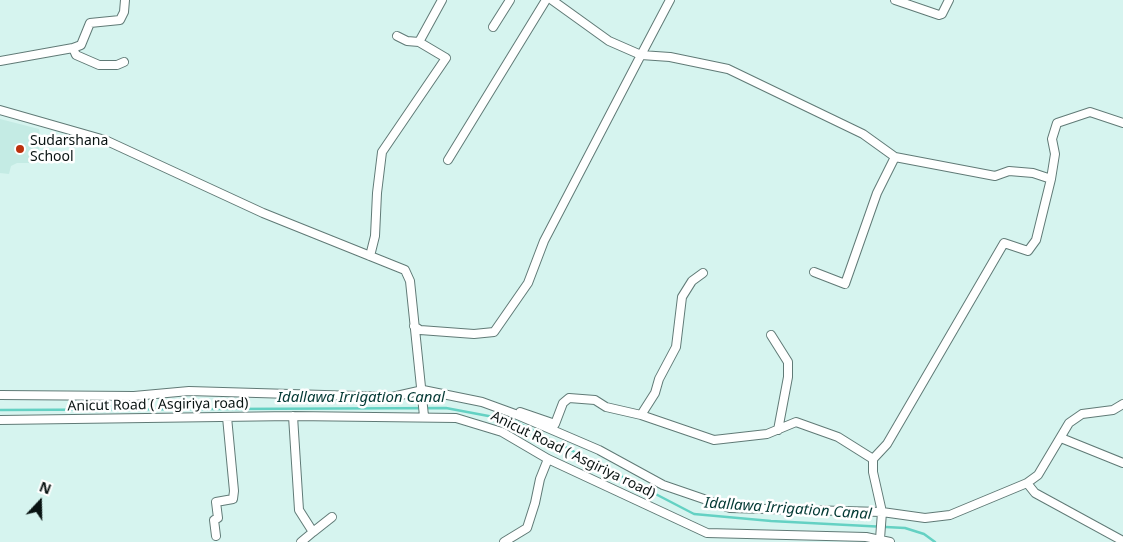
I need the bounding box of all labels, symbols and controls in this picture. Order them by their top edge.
place label: Sudarshana School [30,133,108,166]
marker: Sudarshana School [14,143,26,155]
water label: Idallawa Irrigation Canal [277,389,445,407]
street label: Anicut Road ( Asgiriya road) [67,395,249,415]
street label: Anicut Road ( Asgiriya road) [488,408,658,502]
north arrow [15,477,65,527]
text: N [37,477,54,498]
water label: Idallawa Irrigation Canal [704,494,872,524]

